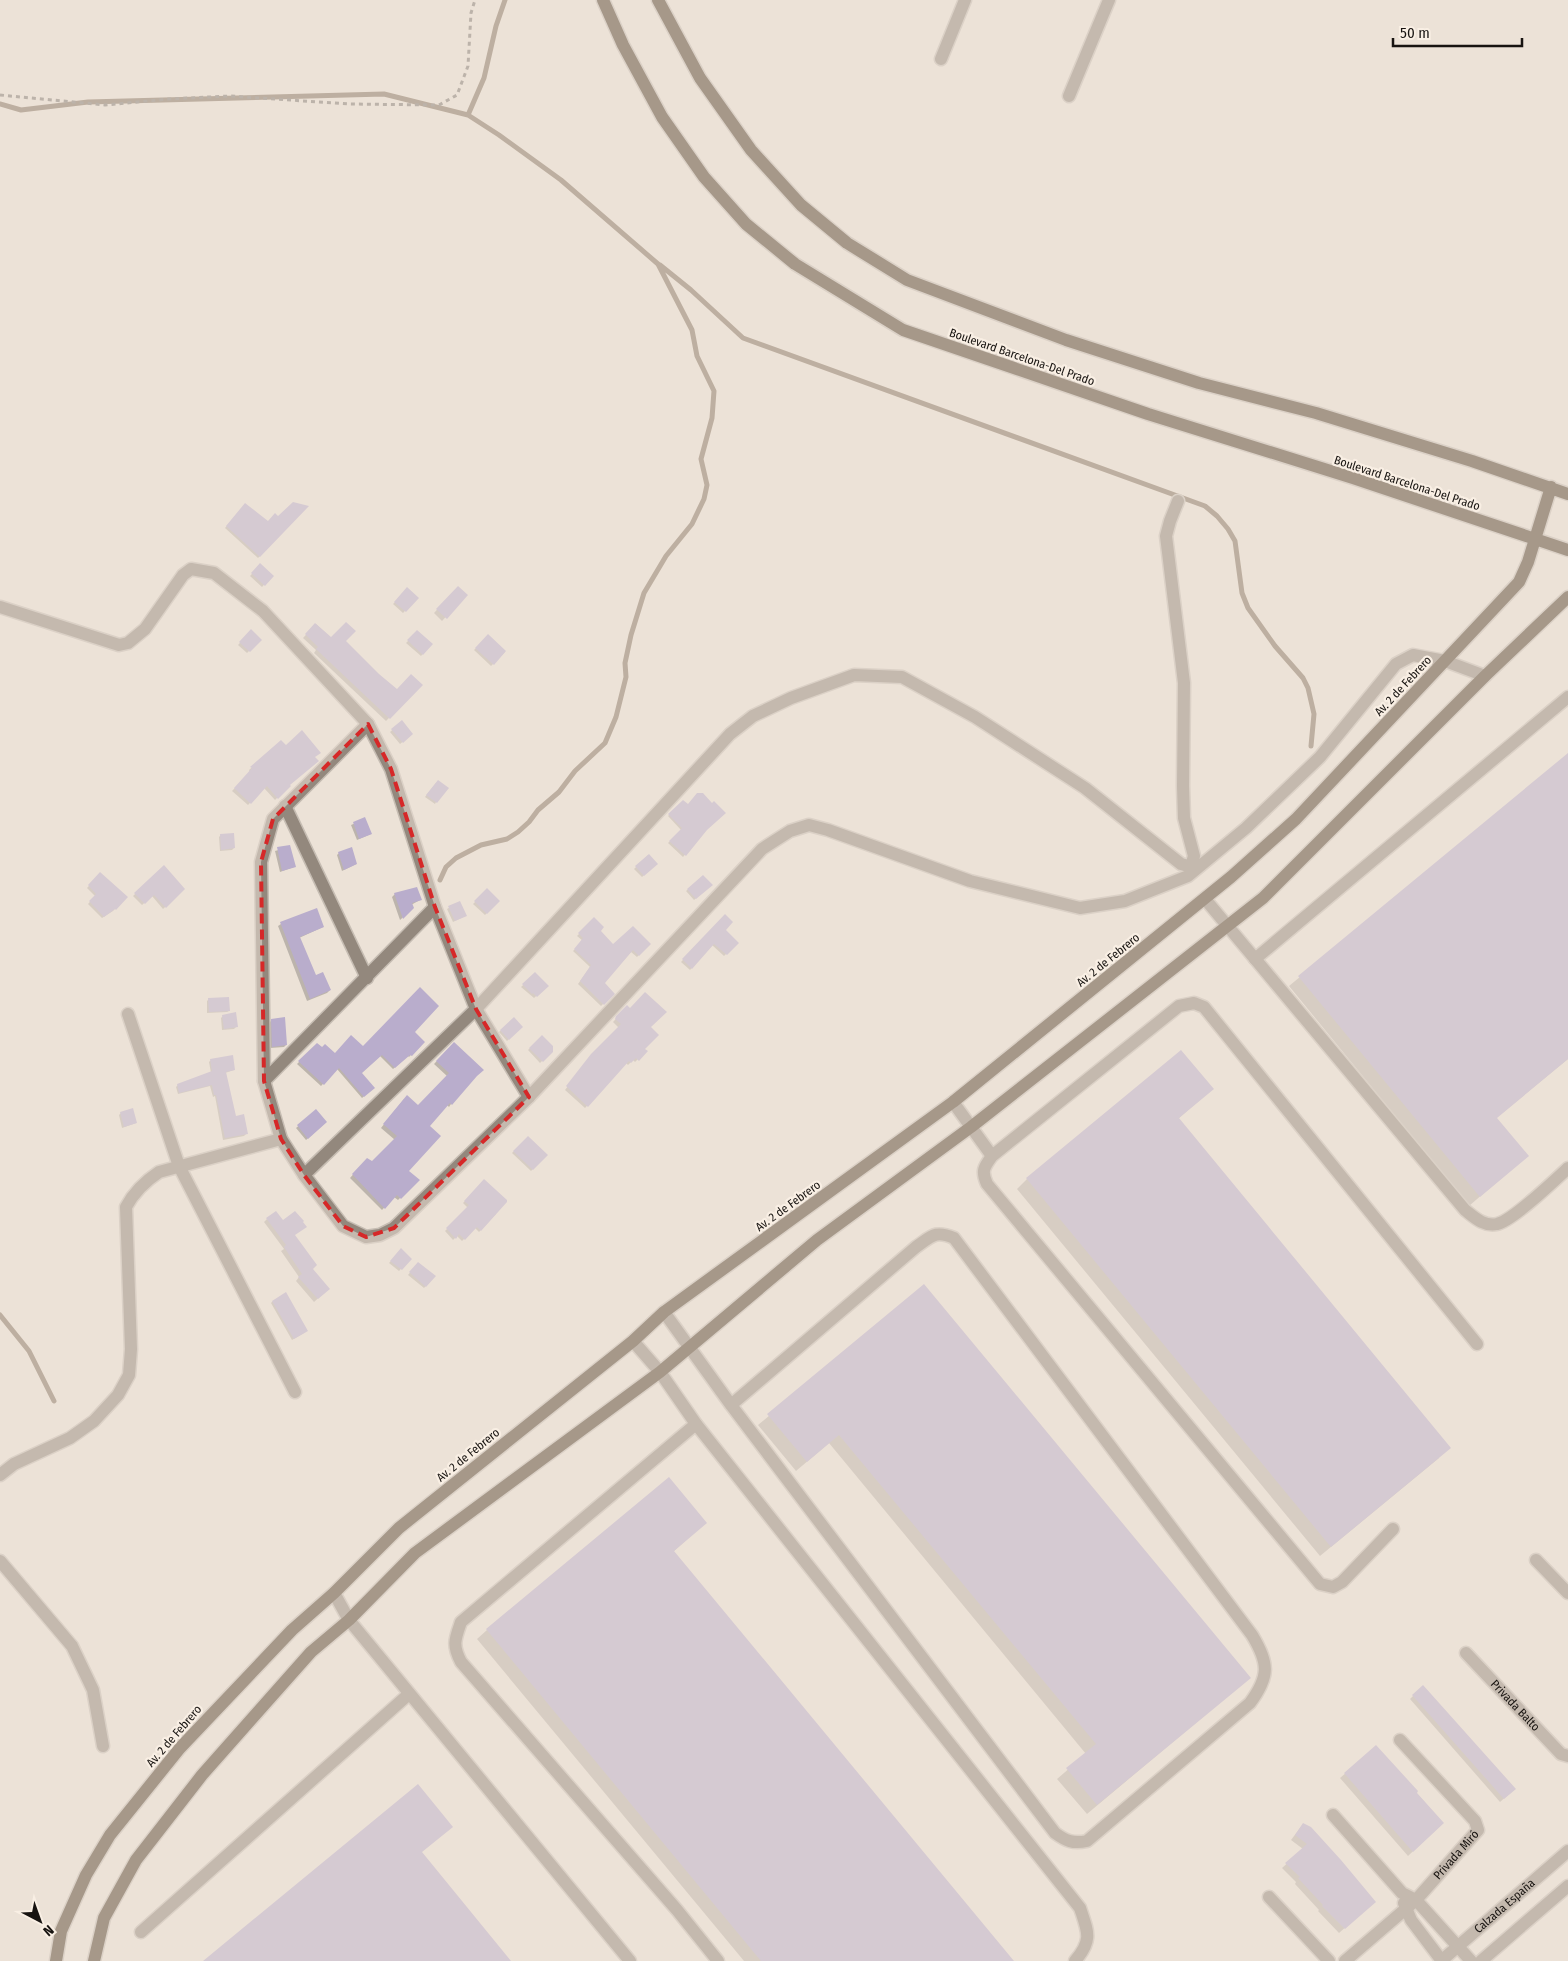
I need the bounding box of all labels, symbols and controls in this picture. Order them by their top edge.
scale bar [1393,15,1522,47]
text: 50 m [1400,24,1430,42]
street label: Boulevard Barcelona-Del Prado [948,326,1096,388]
street label: Boulevard Barcelona-Del Prado [1332,453,1482,513]
street label: Av. 2 de Febrero [1372,653,1434,719]
street label: Av. 2 de Febrero [1074,930,1142,990]
street label: Av. 2 de Febrero [753,1178,823,1234]
street label: Av. 2 de Febrero [434,1425,502,1485]
street label: Privada Balto [1488,1677,1543,1734]
street label: Av. 2 de Febrero [143,1702,205,1770]
street label: Privada Miró [1430,1827,1482,1882]
street label: Calzada España [1471,1876,1538,1936]
north arrow [15,1896,65,1946]
text: N [39,1921,57,1940]

